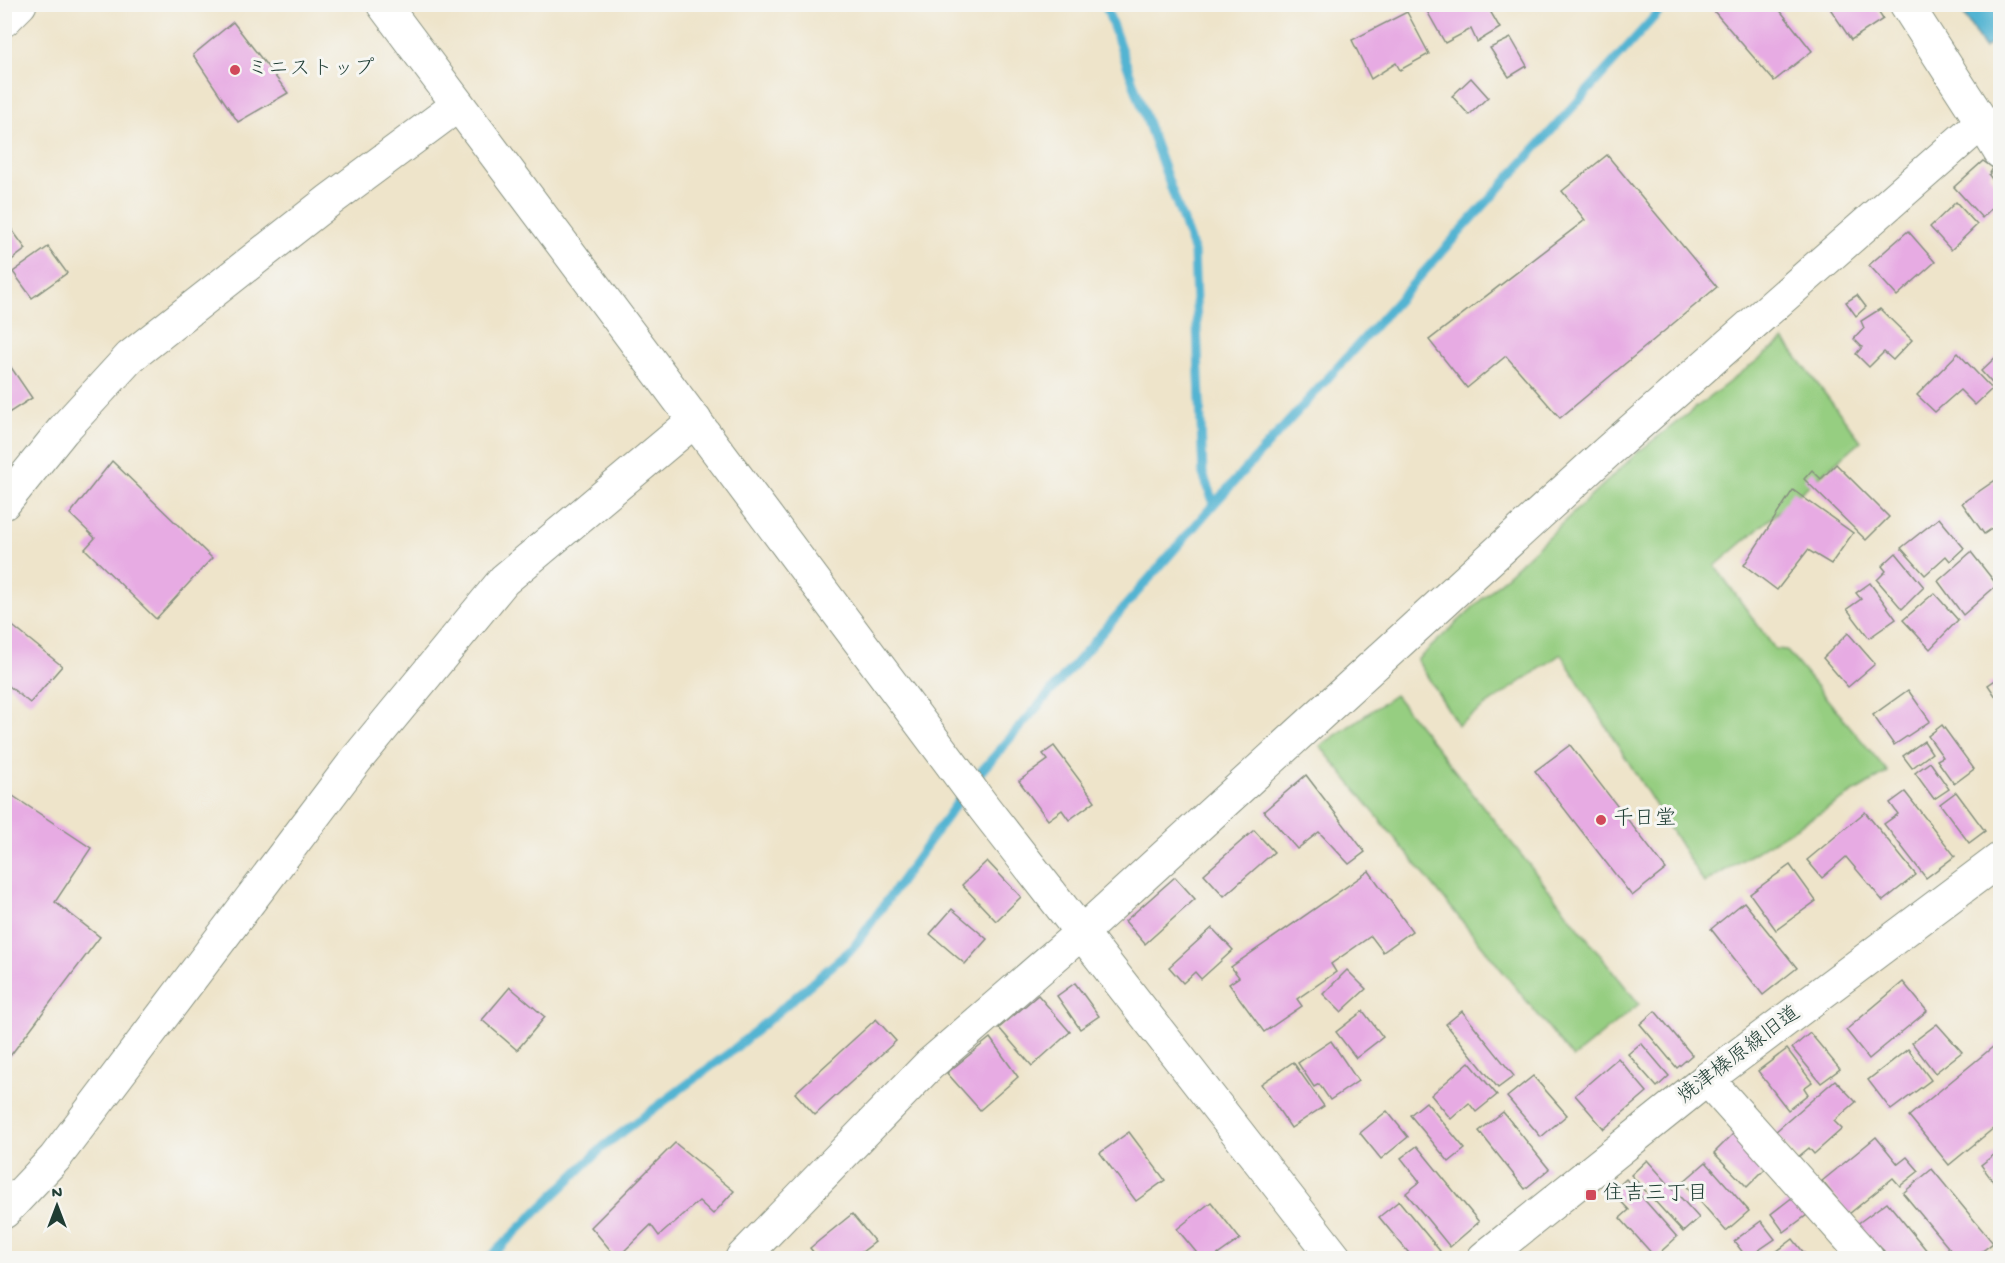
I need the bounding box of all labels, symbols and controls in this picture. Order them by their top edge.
place label: ミニストップ [247,57,375,83]
marker: ミニストップ [228,63,242,77]
place label: 千日堂 [1613,807,1676,833]
marker: 千日堂 [1594,813,1608,827]
street label: 焼津榛原線旧道 [1673,1000,1806,1110]
north arrow [27,1176,87,1236]
place label: 住吉三丁目 [1603,1181,1708,1208]
text: N [52,1185,63,1204]
marker: 住吉三丁目 [1584,1188,1598,1202]

